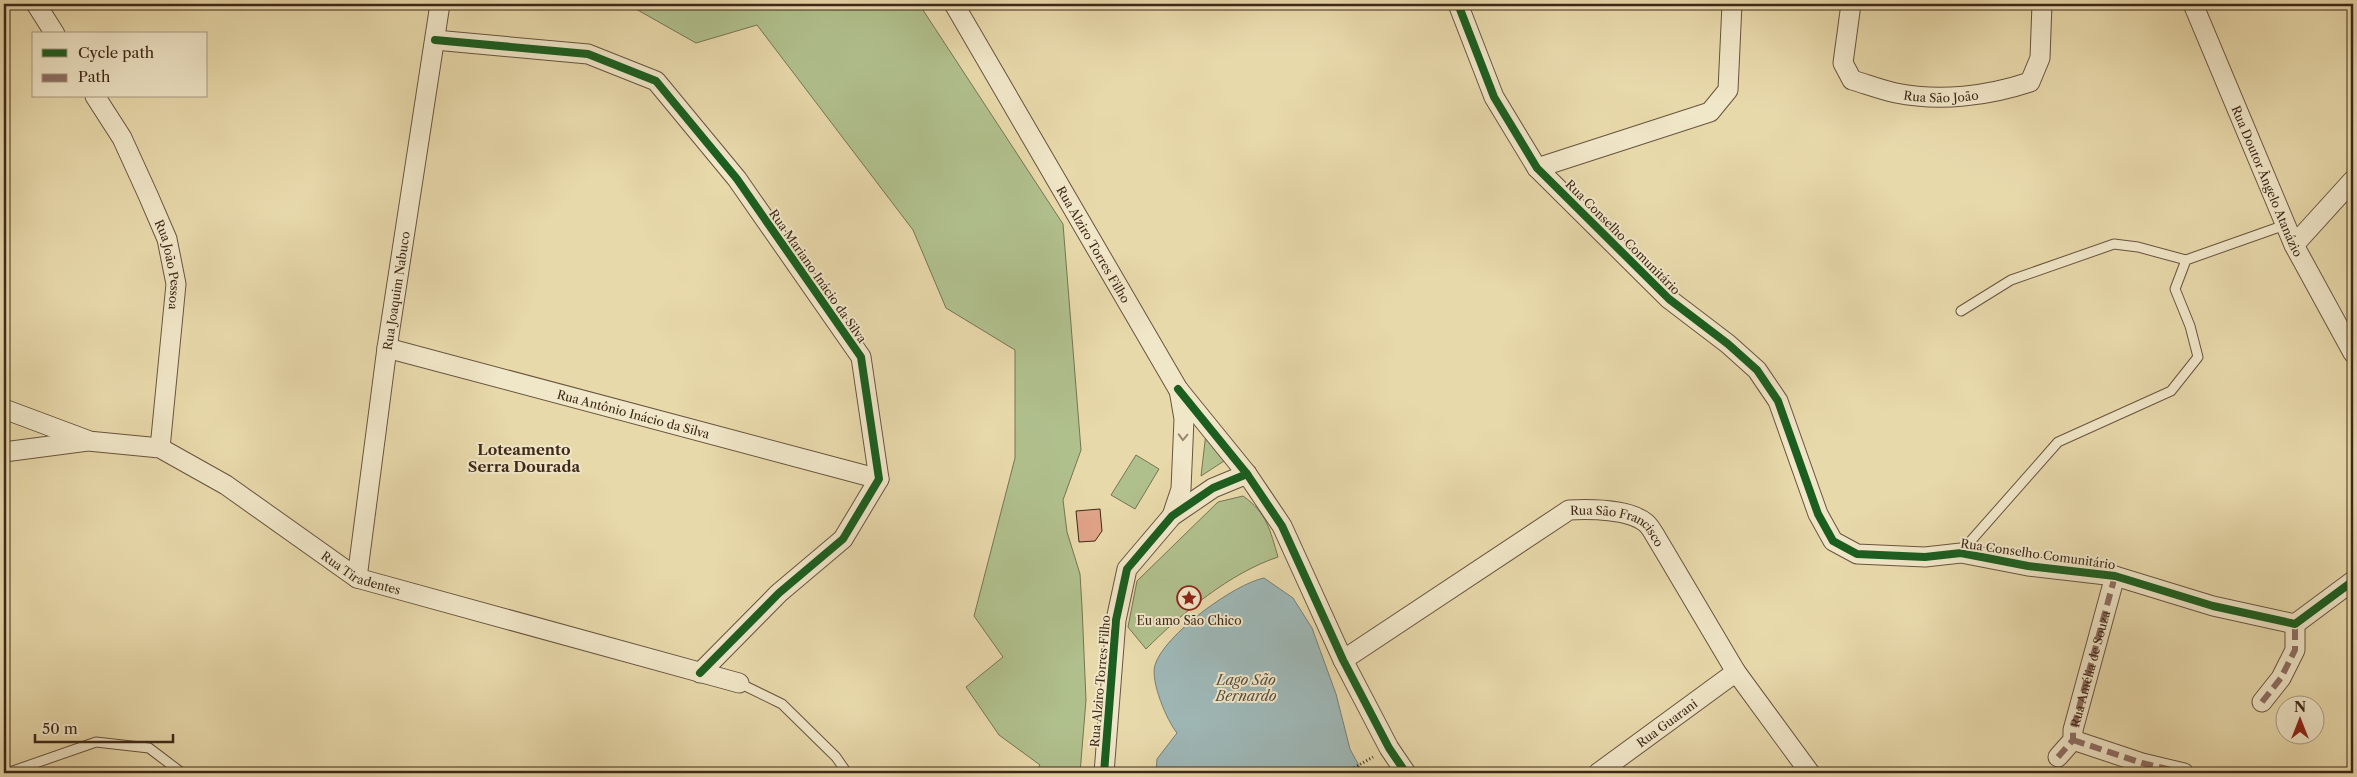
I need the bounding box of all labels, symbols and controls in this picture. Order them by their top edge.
legend [32,32,208,98]
text: Cycle path [78,43,155,62]
text: Path [78,67,111,86]
street label: Rua São João [1903,87,1979,105]
street label: Rua Doutor Ângelo Atanázio [2229,103,2306,259]
street label: Rua Conselho Comunitário [1562,176,1684,298]
street label: Rua Alziro Torres Filho [1054,183,1134,305]
street label: Rua Mariano Inácio da Silva [766,206,870,346]
street label: Rua João Pessoa [152,217,184,311]
street label: Rua Joaquim Nabuco [379,230,412,351]
street label: Rua Antônio Inácio da Silva [555,386,712,441]
one-way arrow [1178,434,1188,441]
district label: Loteamento Serra Dourada [468,440,581,476]
street label: Rua São Francisco [1570,502,1667,549]
street label: Rua Conselho Comunitário [1960,536,2116,572]
street label: Rua Tiradentes [319,548,402,597]
place icon: Eu amo São Chico [1176,585,1202,611]
street label: Rua Amélia de Souza [2067,608,2113,729]
place label: Eu amo São Chico [1136,613,1242,628]
street label: Rua Alziro Torres Filho [1087,614,1113,748]
water label: Lago São Bernardo [1215,671,1277,705]
north arrow [2274,694,2324,744]
street label: Rua Guarani [1633,695,1700,750]
text: N [2294,698,2306,716]
scale bar [35,712,172,744]
text: 50 m [42,719,78,738]

